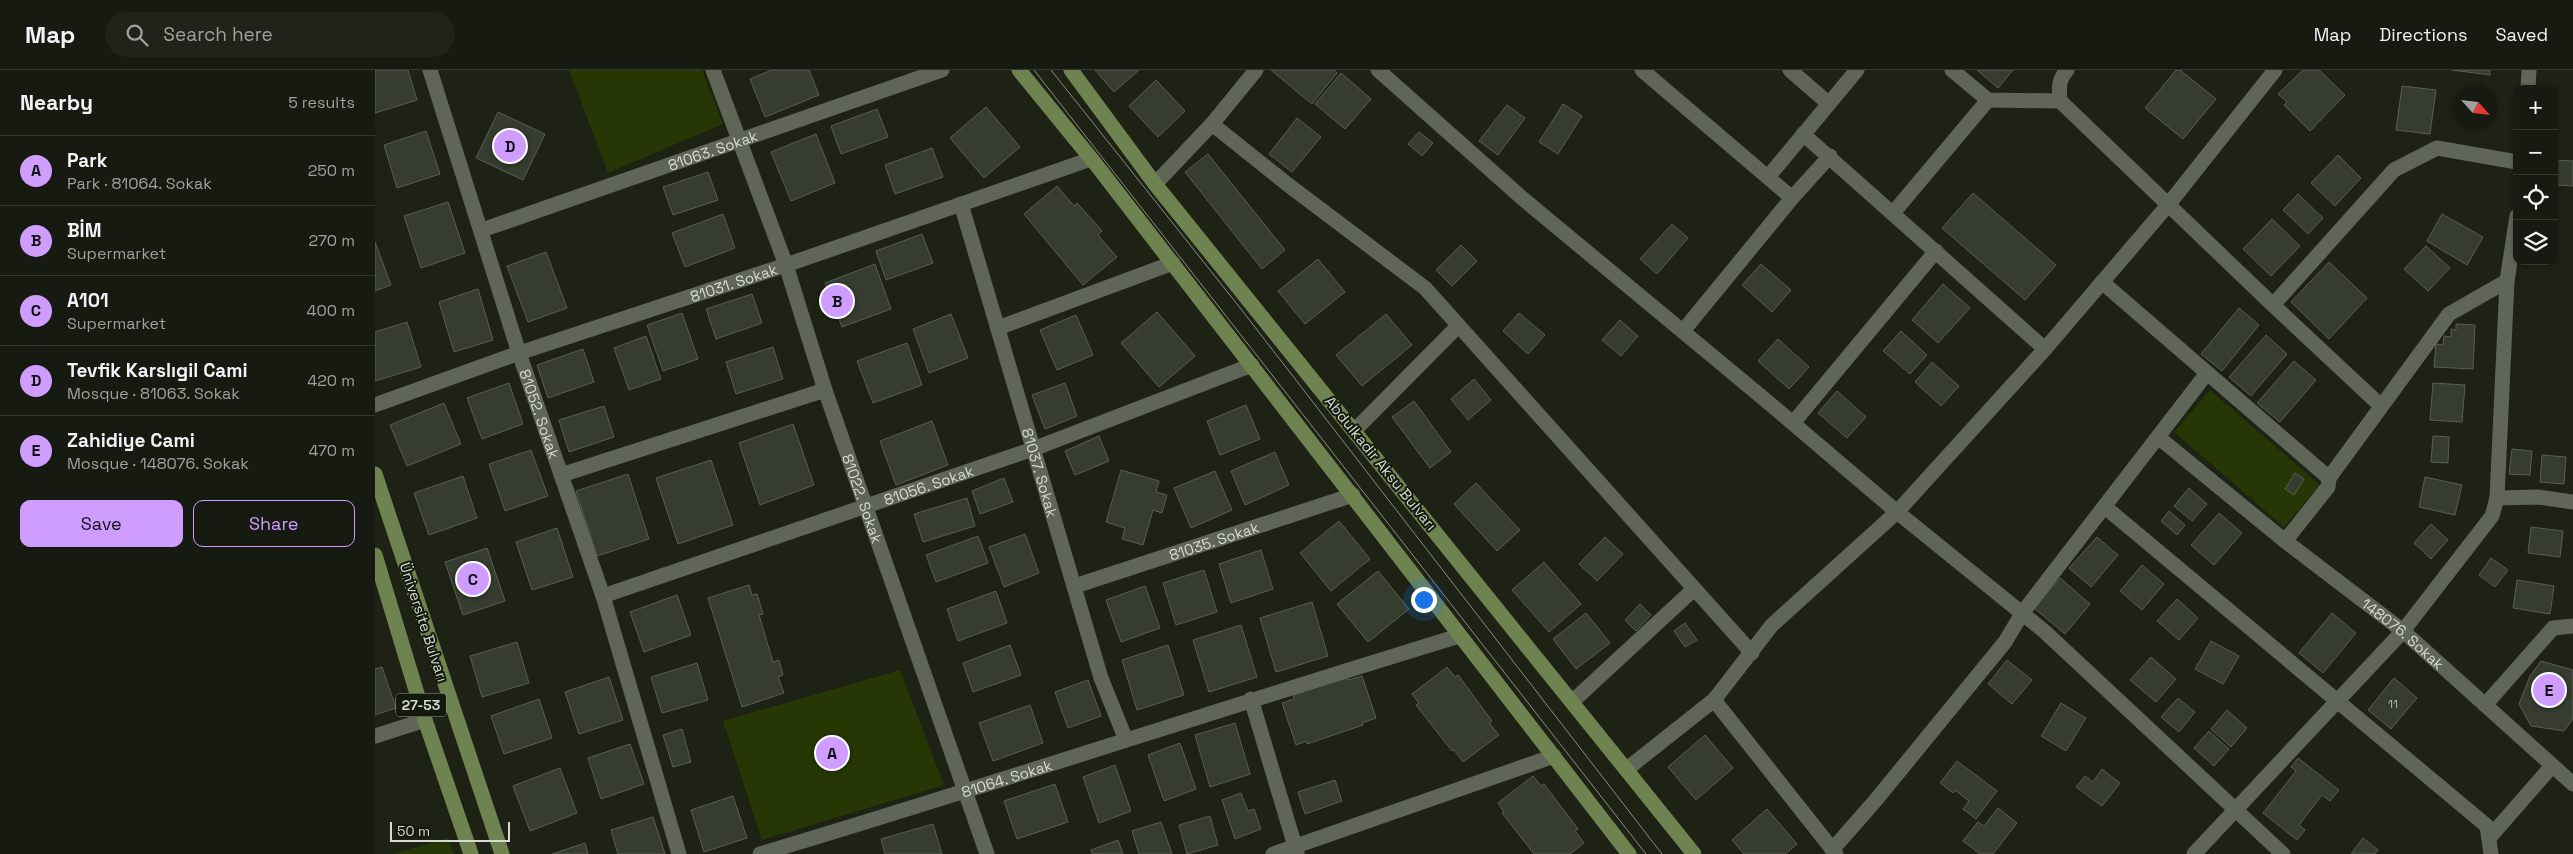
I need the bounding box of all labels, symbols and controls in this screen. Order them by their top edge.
search box [105,12,455,57]
text: Map [25,19,75,50]
icon: search [123,21,151,49]
text: Search here [163,22,273,47]
text: Map [2314,23,2351,46]
text: Directions [2379,23,2468,46]
text: Saved [2496,23,2548,46]
north arrow [2453,85,2498,130]
map controls [2513,85,2558,265]
button: + [2513,85,2558,130]
text: Nearby [20,89,93,116]
text: 5 results [288,92,355,113]
street label: 81063. Sokak [665,125,760,174]
pin: D [494,127,526,165]
button: − [2513,130,2558,175]
text: Park [67,148,108,173]
text: A [31,160,41,181]
text: 250 m [308,160,355,181]
text: Park · 81064. Sokak [67,173,212,194]
button: locate [2513,175,2558,220]
text: BİM [67,218,101,243]
button: layers [2513,220,2558,265]
text: B [31,230,41,251]
text: 270 m [308,230,355,251]
text: Supermarket [67,243,166,264]
street label: 81031. Sokak [688,259,780,306]
pin: B [821,282,853,320]
text: A101 [67,288,109,313]
text: C [31,300,41,321]
text: 400 m [307,300,355,321]
text: Supermarket [67,313,166,334]
text: Tevfik Karslıgil Cami [67,358,248,383]
street label: 81052. Sokak [516,367,564,461]
text: D [31,370,41,391]
text: 420 m [307,370,355,391]
text: Mosque · 81063. Sokak [67,383,240,404]
street label: Abdulkadir Aksu Bulvarı [1321,392,1441,534]
street label: 81037. Sokak [1018,426,1062,519]
text: Zahidiye Cami [67,428,195,453]
text: E [32,440,40,461]
text: 470 m [308,440,355,461]
street label: 81022. Sokak [838,451,887,546]
text: Mosque · 148076. Sokak [67,453,249,474]
street label: 81056. Sokak [881,461,976,509]
button: Save [20,500,183,547]
button: Share [193,500,355,547]
street label: 81035. Sokak [1166,517,1261,564]
street label: Üniversite Bulvarı [396,560,452,684]
pin: C [457,560,489,598]
your location [1411,587,1437,613]
street label: 148076. Sokak [2358,593,2448,673]
pin: E [2533,671,2565,709]
road number: 27-53 [396,694,446,716]
house number: 11 [2388,696,2398,712]
pin: A [816,734,848,772]
street label: 81064. Sokak [959,755,1054,801]
scale bar [390,819,510,842]
text: 50 m [397,822,430,840]

